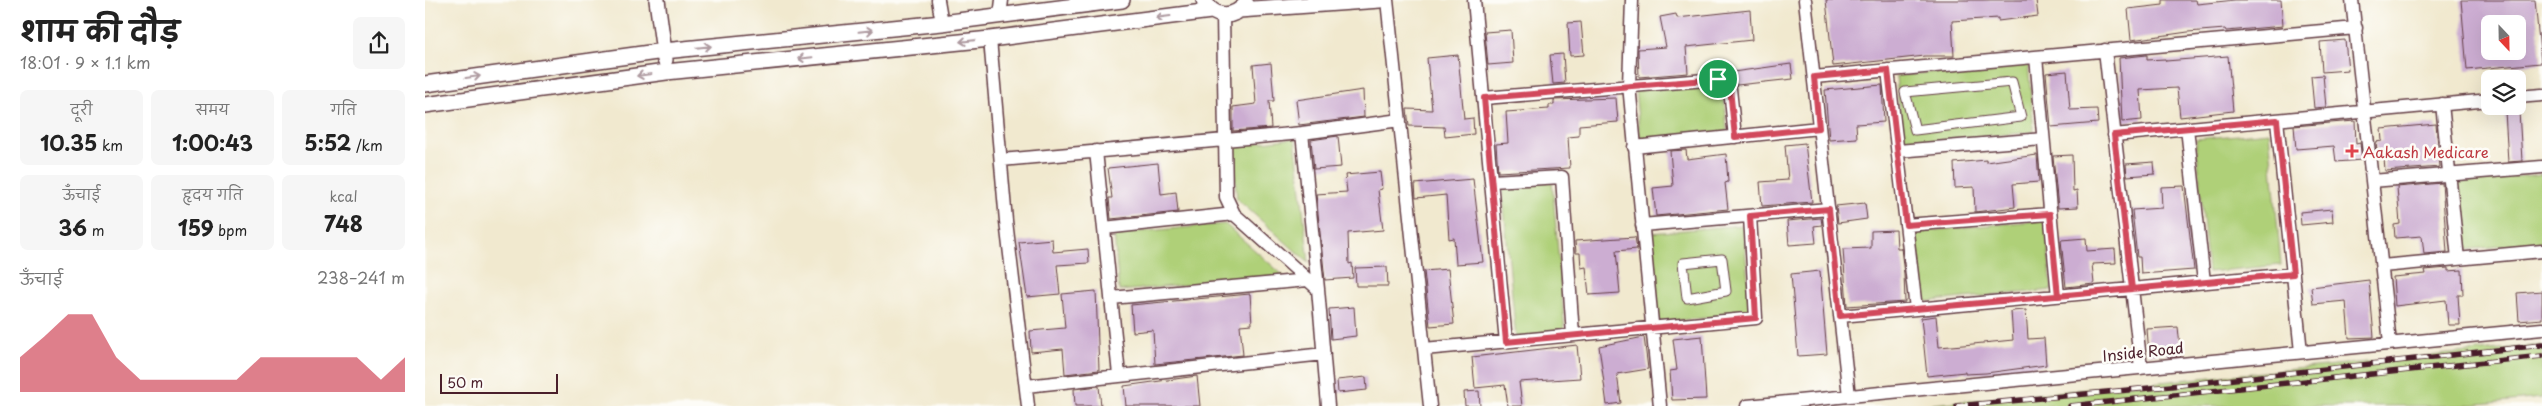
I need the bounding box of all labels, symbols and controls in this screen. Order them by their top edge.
text: शाम की दौड़ [20,9,180,52]
one-way arrow [1155,12,1171,22]
north arrow [2481,15,2526,60]
map controls [2481,15,2526,115]
button: share [353,17,405,69]
one-way arrow [857,26,873,36]
one-way arrow [959,36,975,46]
one-way arrow [696,42,712,52]
text: 18:01 · 9 × 1.1 km [20,50,151,74]
one-way arrow [798,53,814,63]
pin [1697,58,1739,100]
icon: arrive [1704,65,1732,93]
one-way arrow [636,70,652,80]
button: layers [2481,70,2526,115]
one-way arrow [465,72,481,82]
text: दूरी [70,99,93,120]
text: समय [196,99,229,120]
text: गति [331,99,356,120]
text: 10.35 [40,126,97,158]
text: 1:00:43 [172,126,253,158]
text: 5:52 [304,126,351,158]
text: km [97,135,123,156]
text: /km [351,135,383,156]
place label: Aakash Medicare [2363,140,2489,163]
marker: Aakash Medicare [2345,144,2359,158]
text: ऊँचाई [63,184,100,205]
text: हृदय गति [182,184,243,205]
text: kcal [330,186,357,207]
text: 748 [324,207,363,239]
text: 36 [59,211,87,243]
text: 159 [178,211,214,243]
text: m [87,220,104,241]
text: bpm [214,220,247,241]
text: 238–241 m [317,265,405,289]
text: ऊँचाई [20,266,63,290]
street label: Inside Road [2101,335,2185,367]
scale bar [440,371,557,394]
text: 50 m [447,372,483,393]

